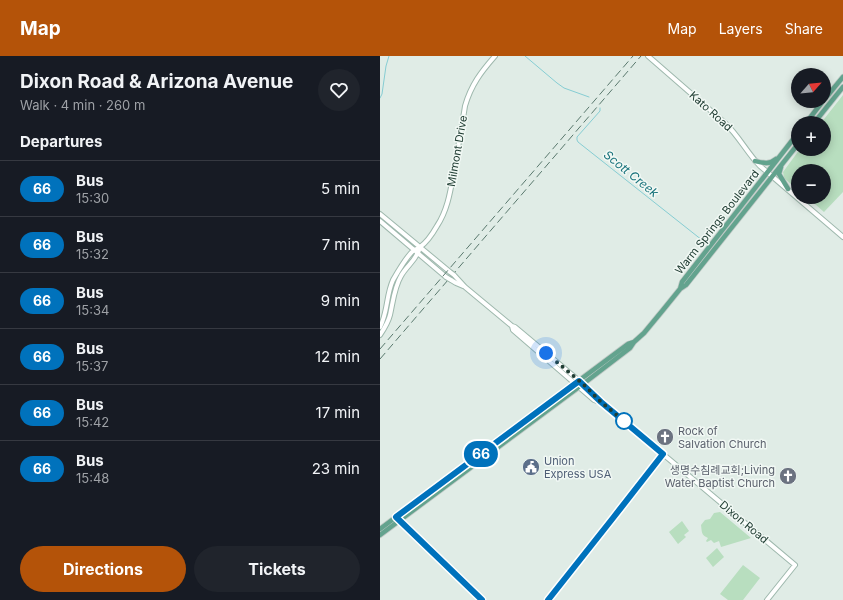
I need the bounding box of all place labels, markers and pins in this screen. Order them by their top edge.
unlabelled marker [615,412,633,430]
place label: Rock of Salvation Church [678,424,767,451]
church icon: Rock of Salvation Church [655,427,675,447]
place label: Union Express USA [544,454,612,481]
public building icon: Union Express USA [521,457,541,477]
place label: 생명수침례교회;Living Water Baptist Church [665,463,775,490]
church icon: 생명수침례교회;Living Water Baptist Church [778,466,798,486]

